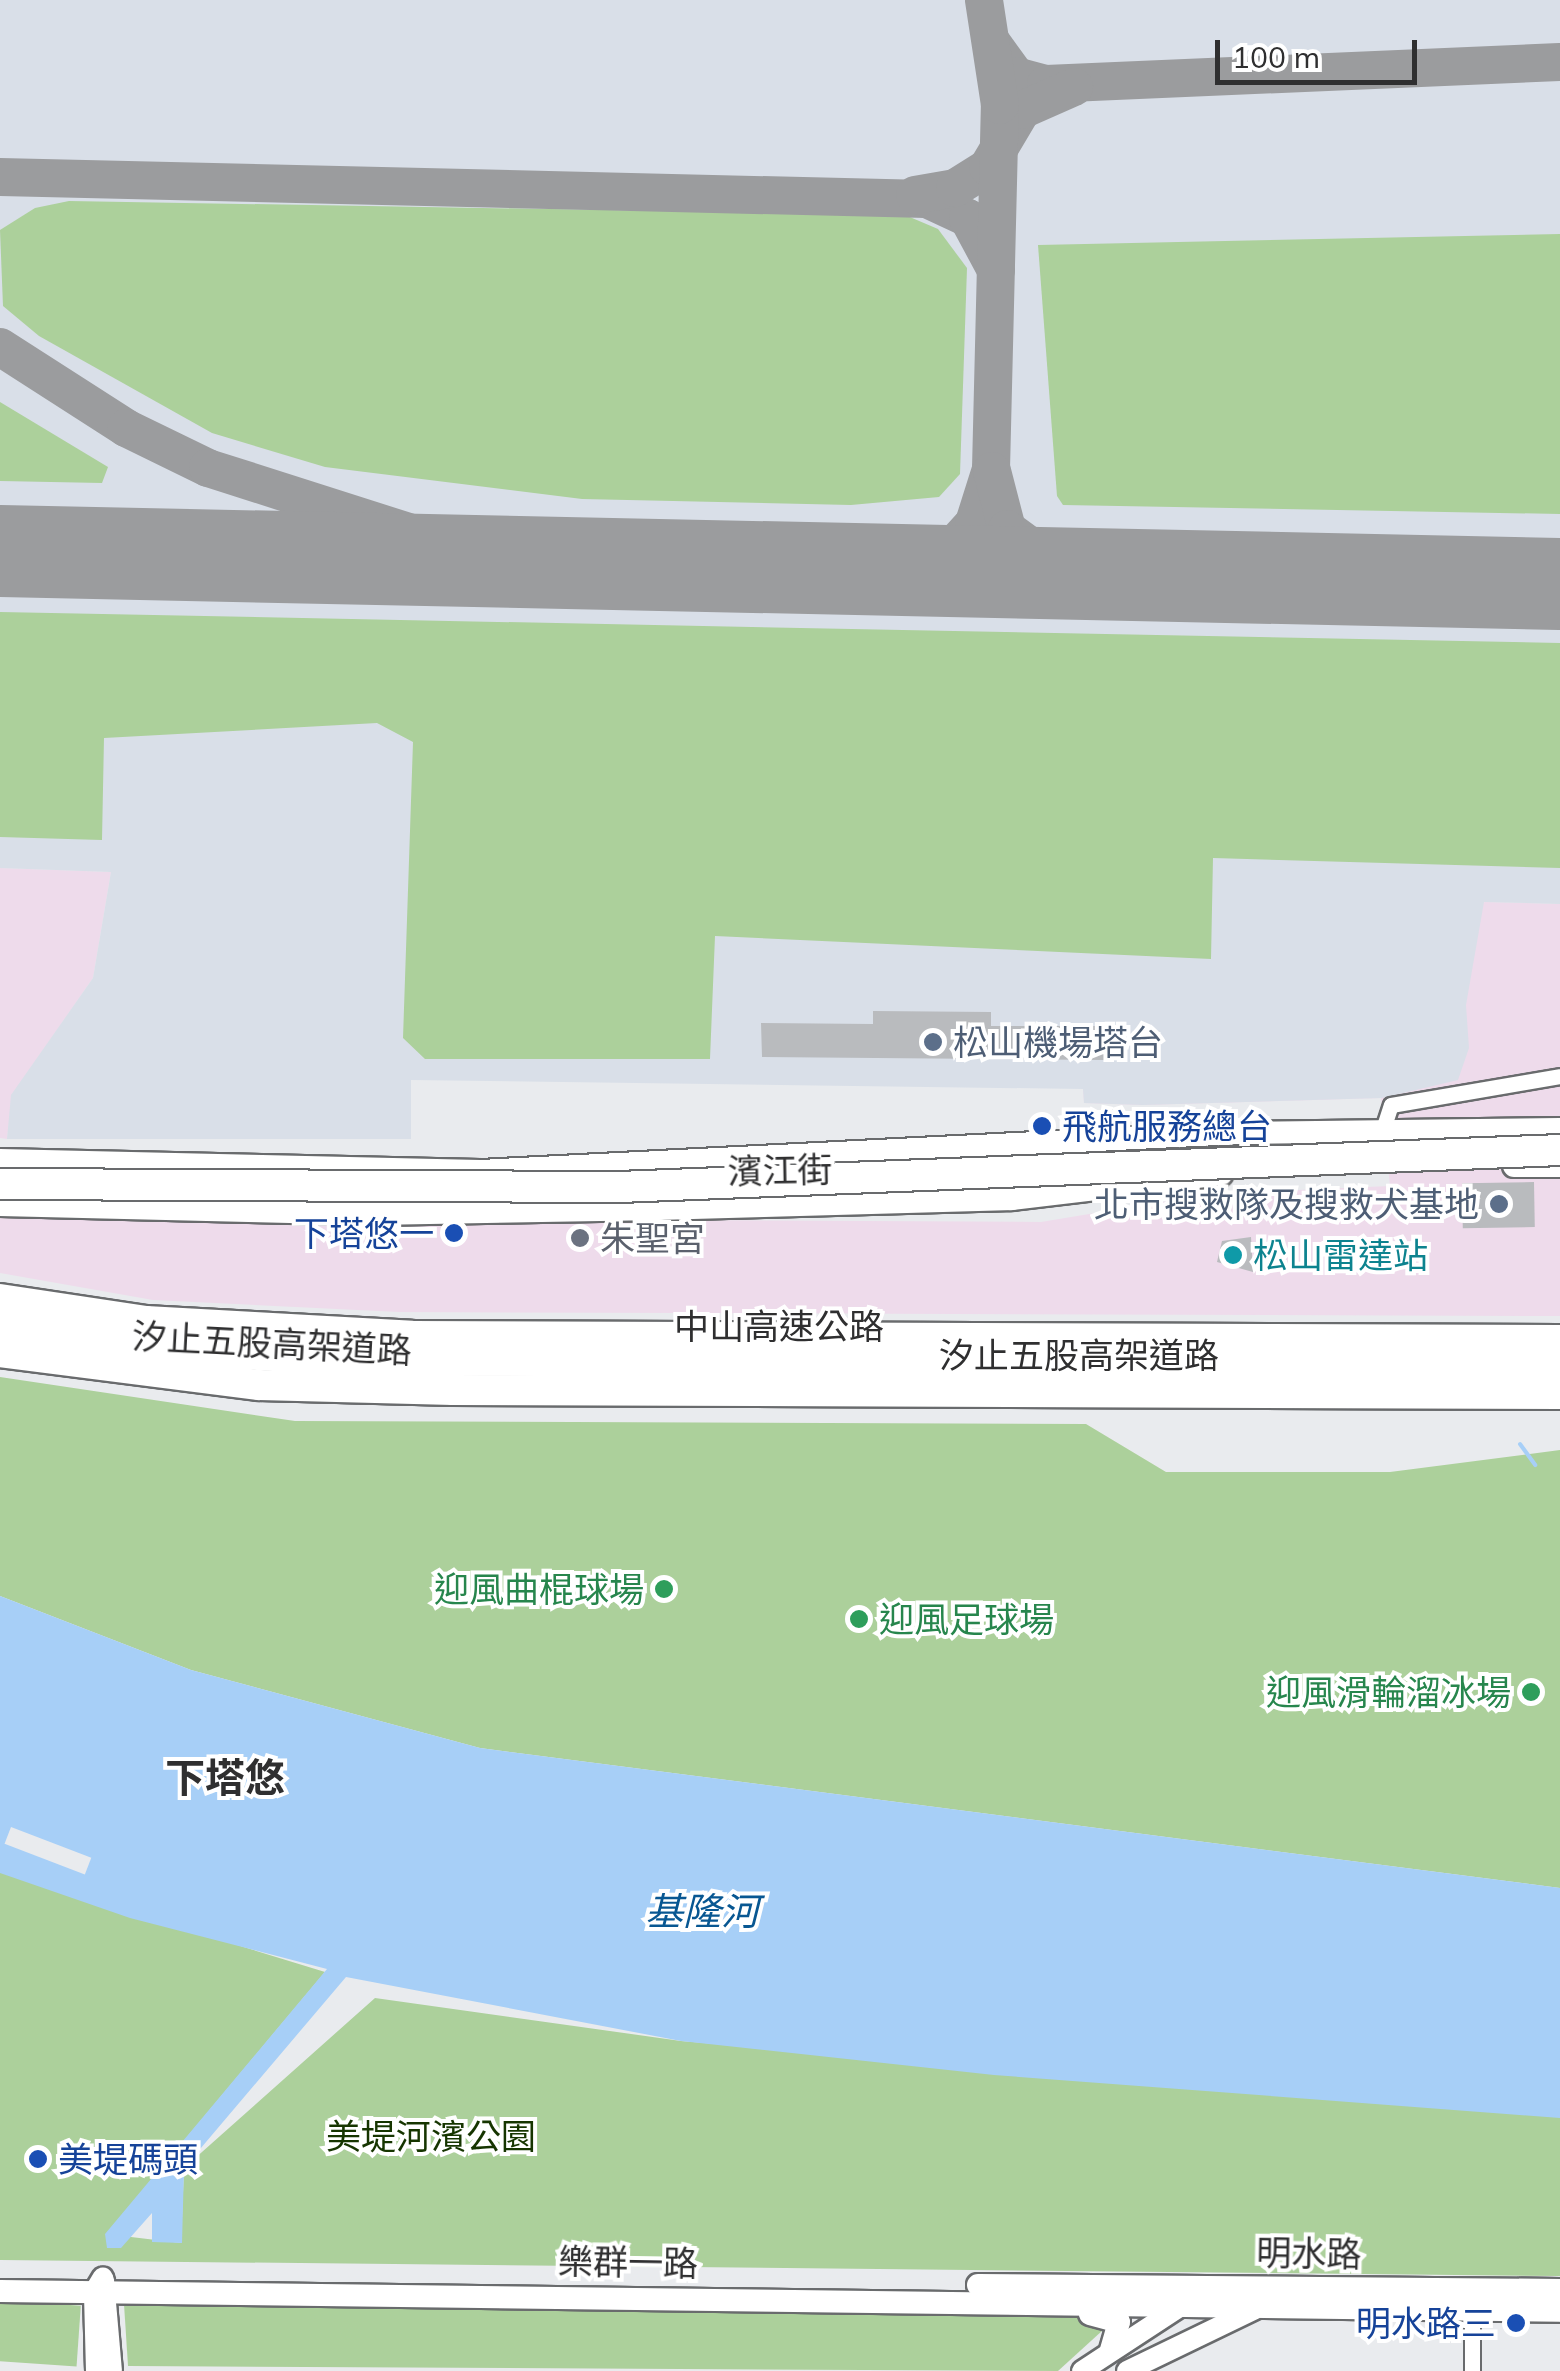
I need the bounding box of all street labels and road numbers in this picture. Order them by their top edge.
street label: 濱江街 [727,1148,833,1192]
street label: 中山高速公路 [674,1305,884,1347]
street label: 汐止五股高架道路 [131,1315,413,1371]
street label: 汐止五股高架道路 [939,1334,1219,1376]
street label: 明水路 [1256,2231,1362,2275]
street label: 樂群一路 [558,2240,698,2284]

